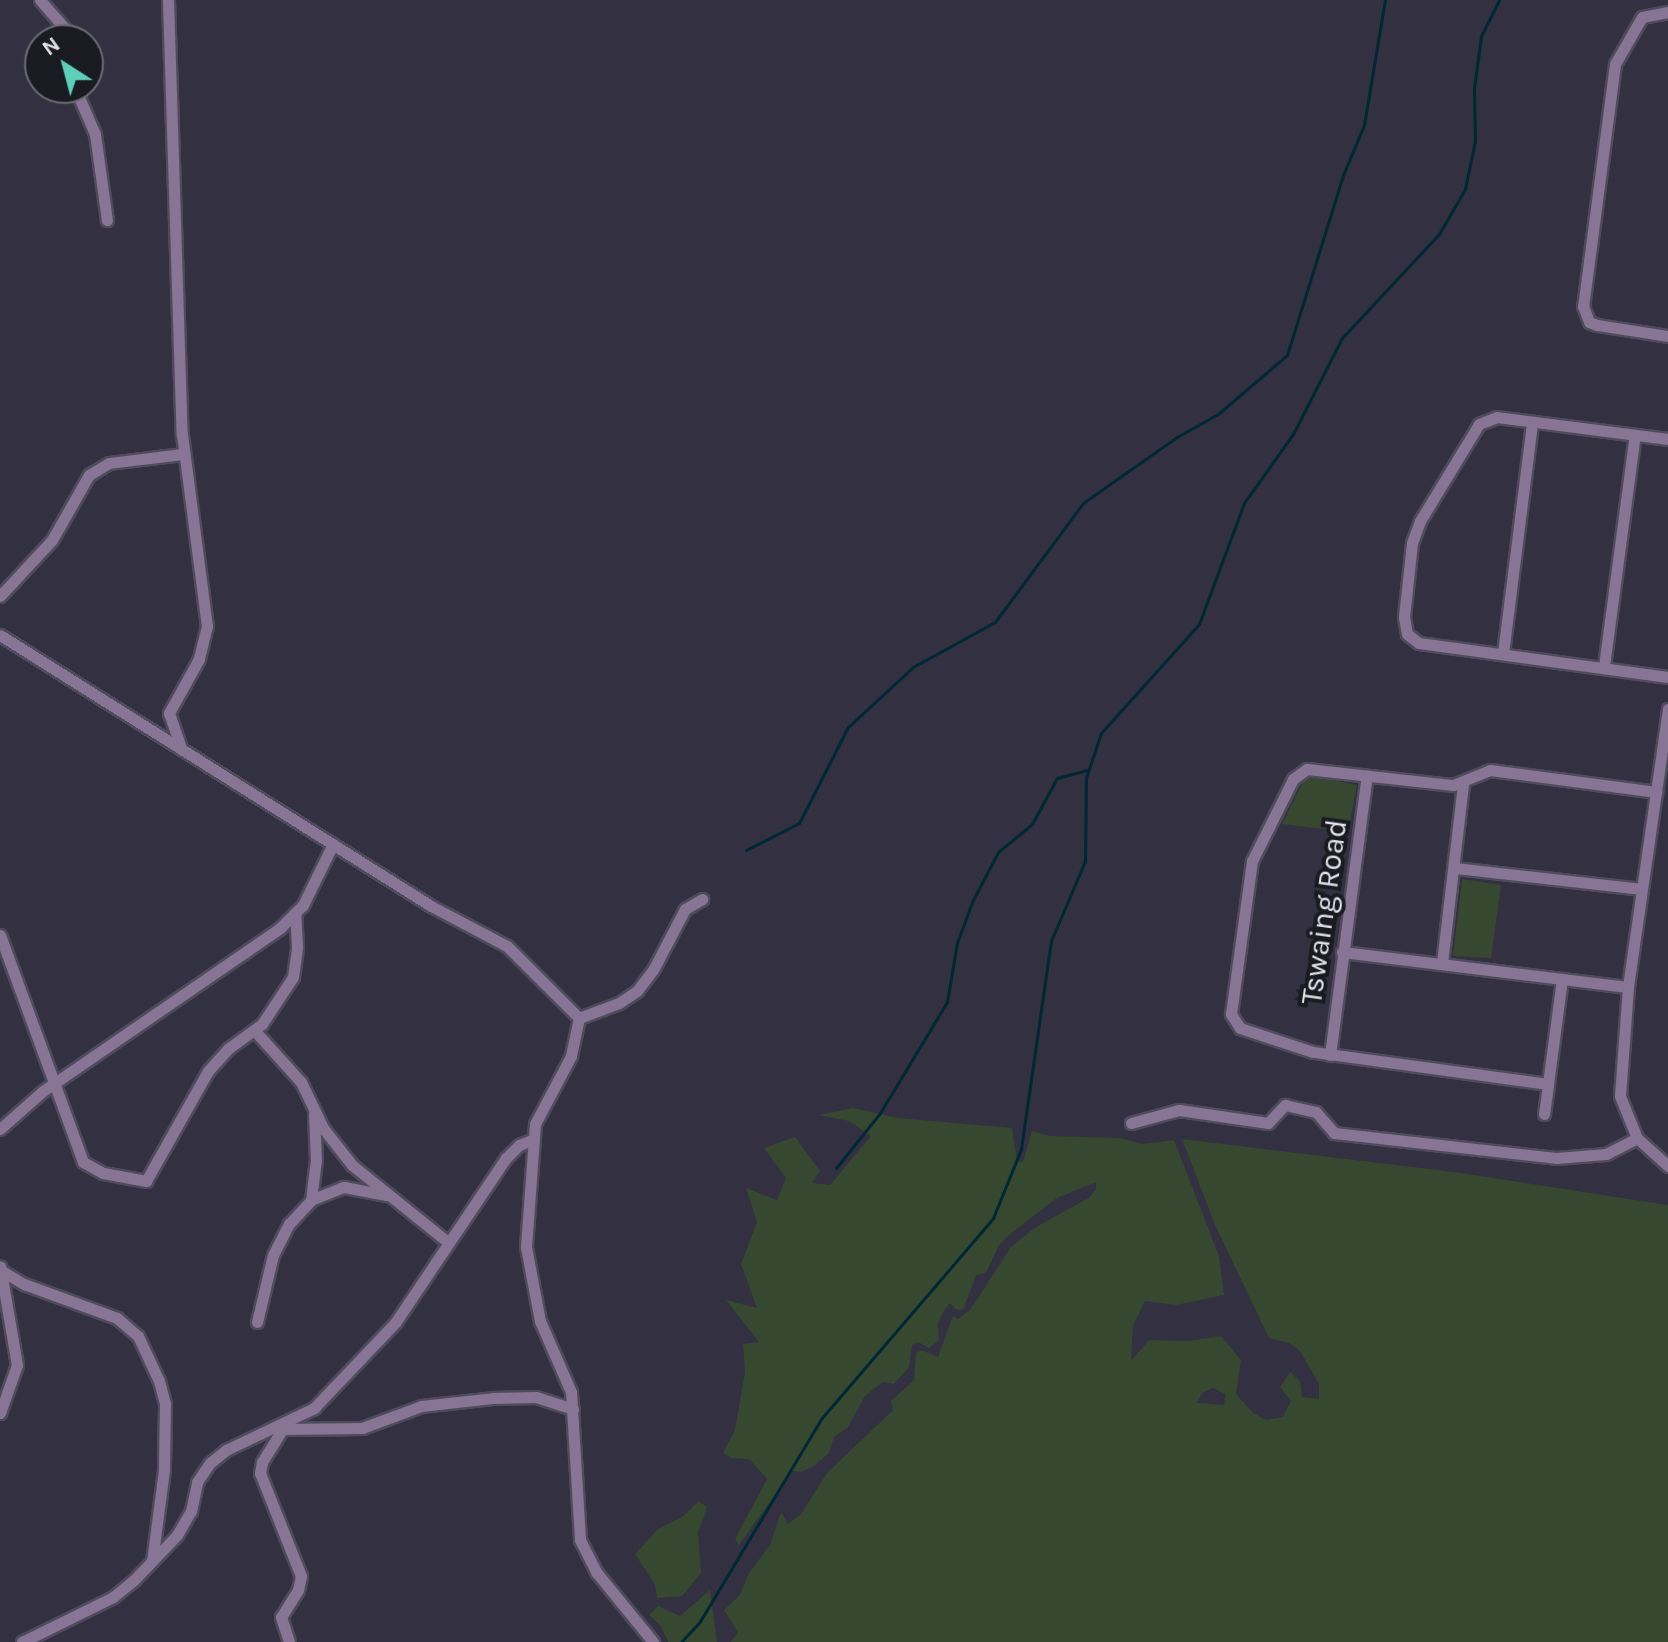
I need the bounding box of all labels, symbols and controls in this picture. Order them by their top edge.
north arrow [24,24,104,104]
text: N [37,31,65,61]
street label: Tswaing Road [1293,817,1355,1007]

